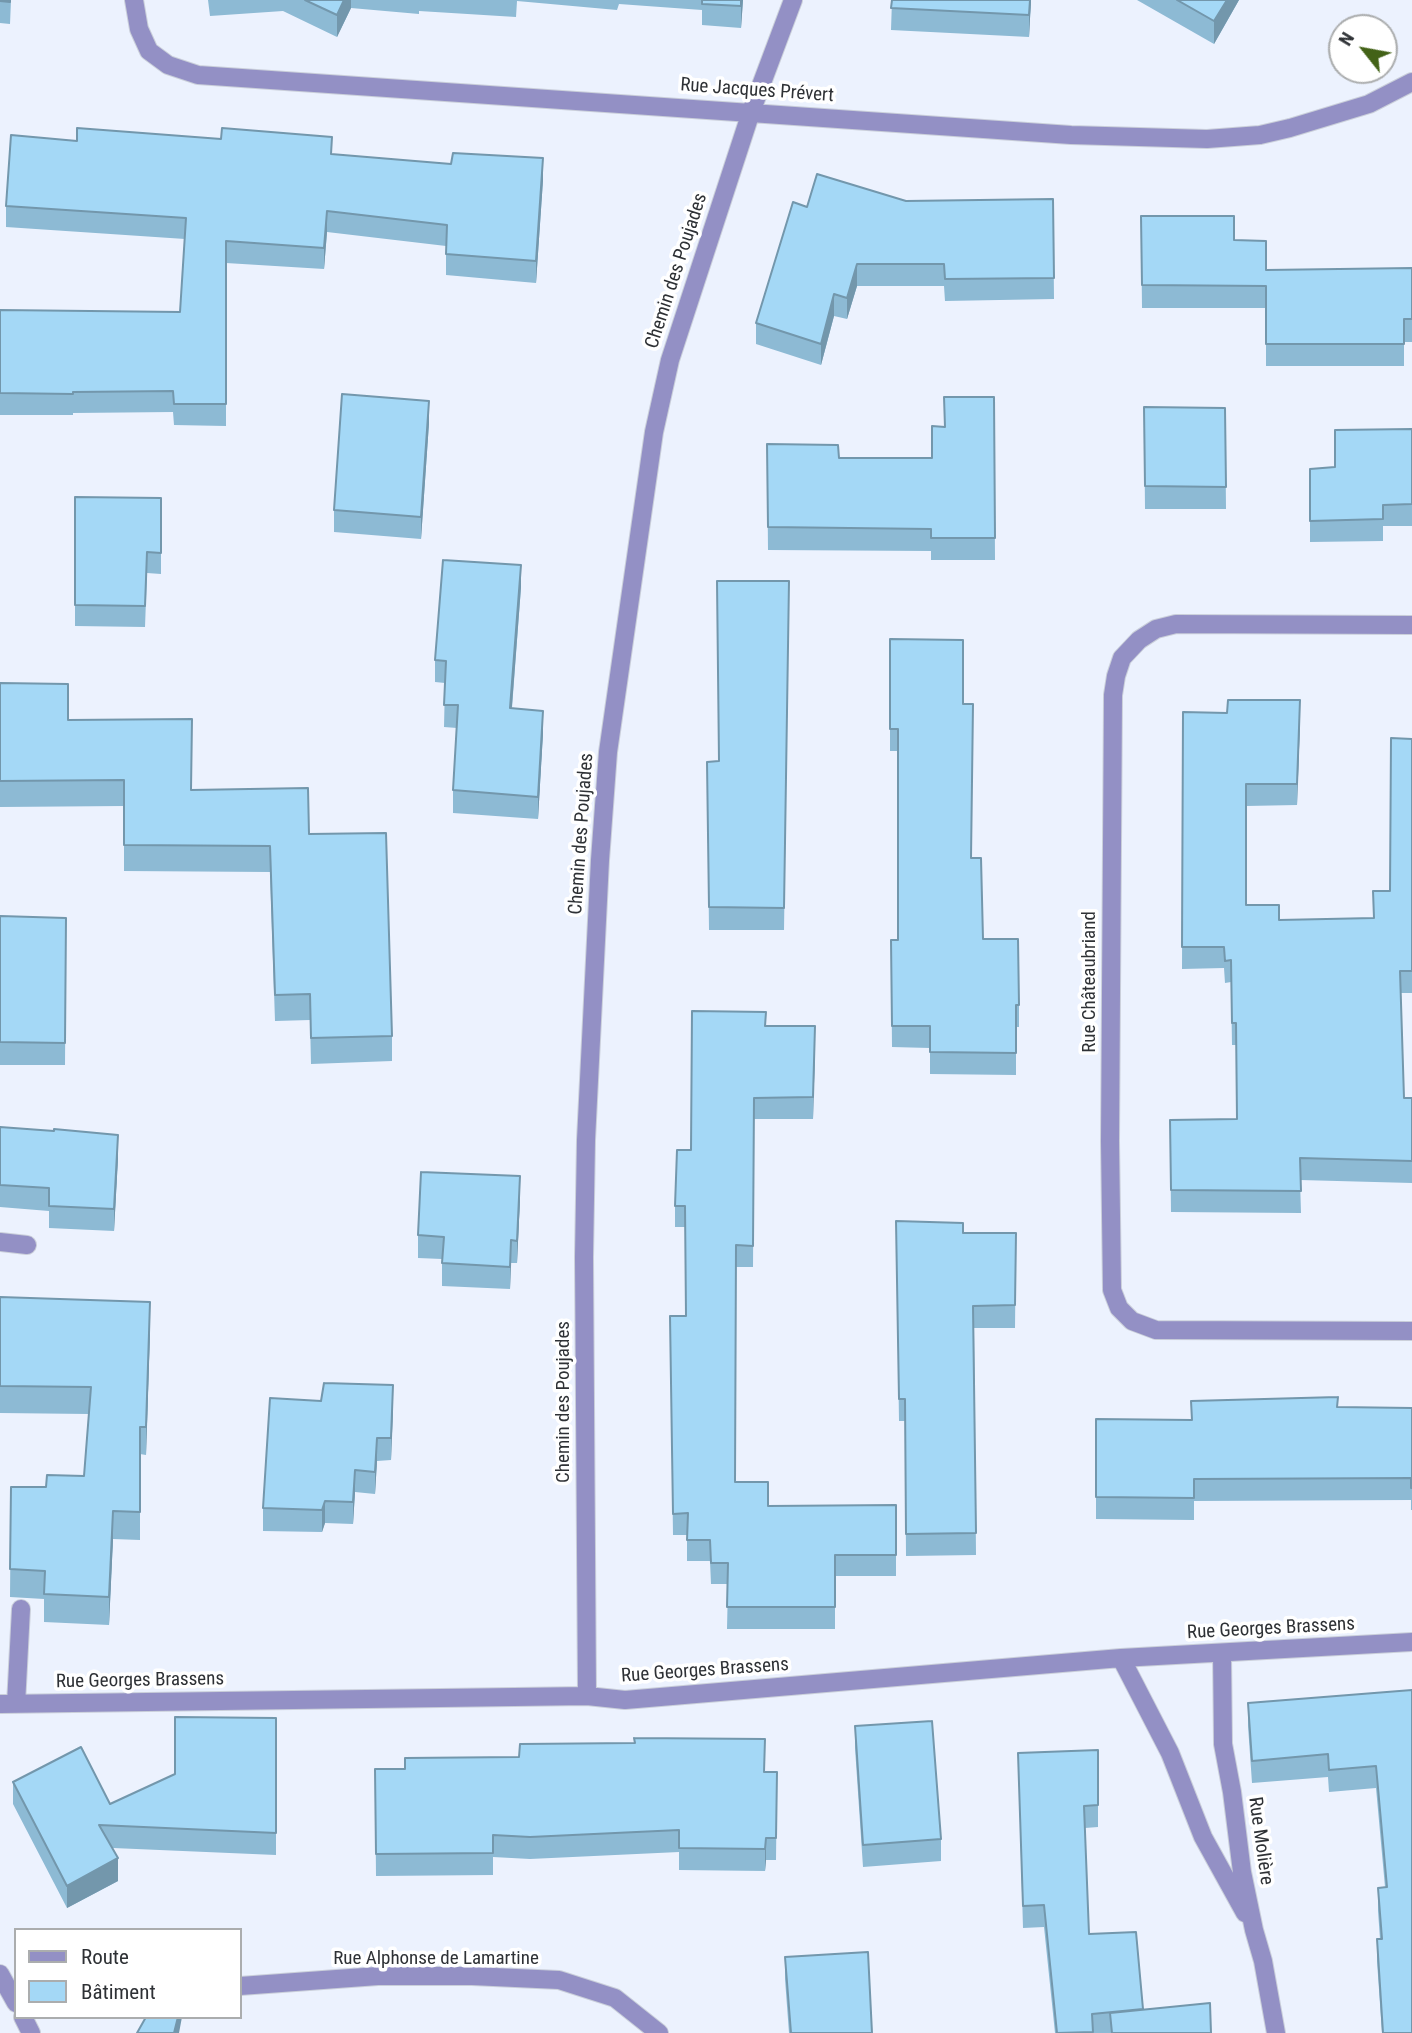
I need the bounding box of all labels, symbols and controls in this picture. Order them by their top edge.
north arrow [1328,14,1398,84]
text: N [1333,28,1359,50]
street label: Rue Jacques Prévert [679,74,835,108]
street label: Chemin des Poujades [641,190,713,352]
street label: Chemin des Poujades [565,752,599,916]
street label: Rue Châteaubriand [1079,911,1101,1053]
street label: Chemin des Poujades [553,1321,575,1483]
street label: Rue Georges Brassens [1186,1613,1356,1645]
street label: Rue Georges Brassens [620,1654,790,1688]
street label: Rue Georges Brassens [56,1668,224,1694]
street label: Rue Molière [1243,1796,1277,1886]
legend [14,1928,242,2019]
text: Route [81,1945,129,1969]
street label: Rue Alphonse de Lamartine [333,1948,539,1970]
text: Bâtiment [81,1980,156,2004]

